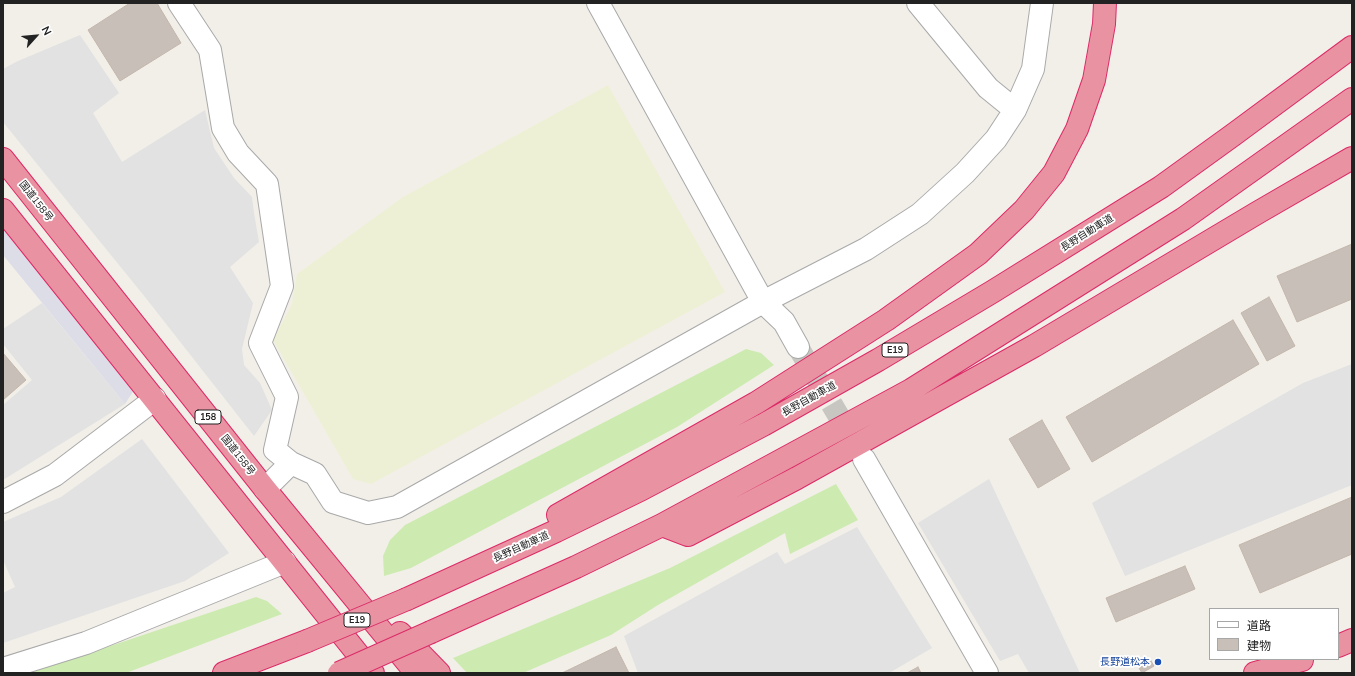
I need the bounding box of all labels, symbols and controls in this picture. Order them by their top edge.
north arrow [16,16,56,56]
text: N [39,24,55,37]
street label: 国道158号 [16,178,56,224]
street label: 長野自動車道 [1058,212,1116,254]
road number: E19 [882,343,908,357]
street label: 長野自動車道 [780,379,838,419]
road number: 158 [195,410,221,424]
street label: 国道158号 [218,432,258,478]
street label: 長野自動車道 [491,529,551,565]
legend [1209,608,1339,660]
road number: E19 [344,613,370,627]
text: 道路 [1247,618,1271,633]
text: 建物 [1247,638,1271,653]
place label: 長野道松本 [1100,656,1150,668]
marker: 長野道松本 [1153,657,1163,667]

